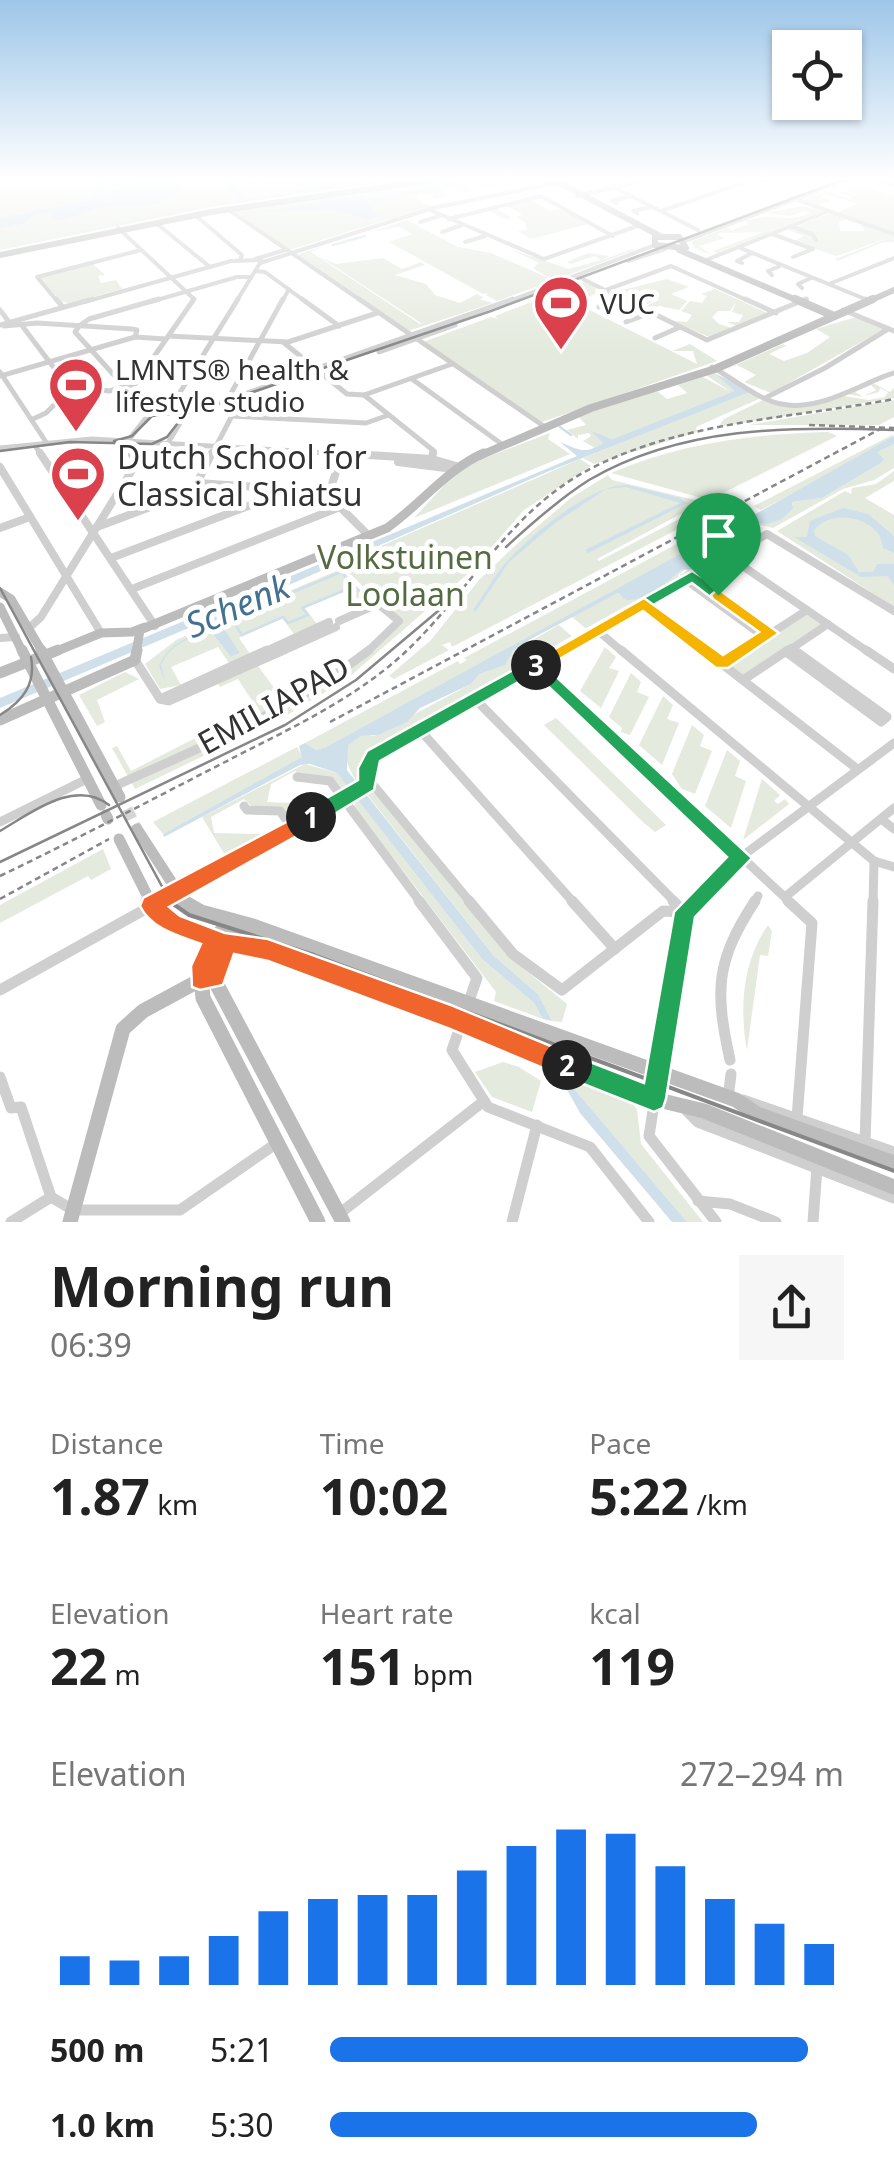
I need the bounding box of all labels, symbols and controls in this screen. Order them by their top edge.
map controls [772,30,862,120]
button: locate [772,30,862,120]
sports icon: VUC [531,273,591,352]
place label: VUC [600,284,655,322]
place label: LMNTS® health & lifestyle studio [115,350,350,420]
sports icon: LMNTS® health & lifestyle studio [46,355,106,434]
place label: Dutch School for Classical Shiatsu [117,435,367,515]
sports icon: Dutch School for Classical Shiatsu [48,444,108,523]
pin [676,493,761,596]
icon: arrive [691,508,746,563]
park label: Volkstuinen Loolaan [317,535,493,615]
water label: Schenk [178,561,298,648]
pin: 3 [511,640,561,690]
street label: EMILIAPAD [189,645,357,763]
text: 3 [528,646,544,684]
pin: 1 [286,792,336,842]
text: 1 [303,798,319,836]
pin: 2 [542,1040,592,1090]
text: 2 [559,1046,575,1084]
text: Morning run [50,1248,394,1323]
button: share [739,1255,844,1360]
text: 06:39 [50,1323,132,1366]
text: Distance [50,1424,163,1462]
text: Time [320,1424,384,1462]
text: Pace [589,1424,651,1462]
text: 1.87 [50,1462,150,1530]
text: 10:02 [320,1462,448,1530]
text: 5:22 [589,1462,689,1530]
text: km [150,1485,198,1523]
text: /km [689,1485,748,1523]
text: Elevation [50,1594,170,1632]
text: Heart rate [320,1594,453,1632]
text: kcal [589,1594,641,1632]
text: 22 [50,1632,107,1700]
text: 151 [320,1632,405,1700]
text: 119 [589,1632,675,1700]
text: m [107,1655,141,1693]
text: bpm [405,1655,473,1693]
text: Elevation [50,1752,187,1795]
text: 272–294 m [680,1752,844,1795]
text: 500 m [50,2028,144,2071]
text: 5:21 [210,2028,274,2071]
text: 1.0 km [50,2103,155,2146]
text: 5:30 [210,2103,274,2146]

